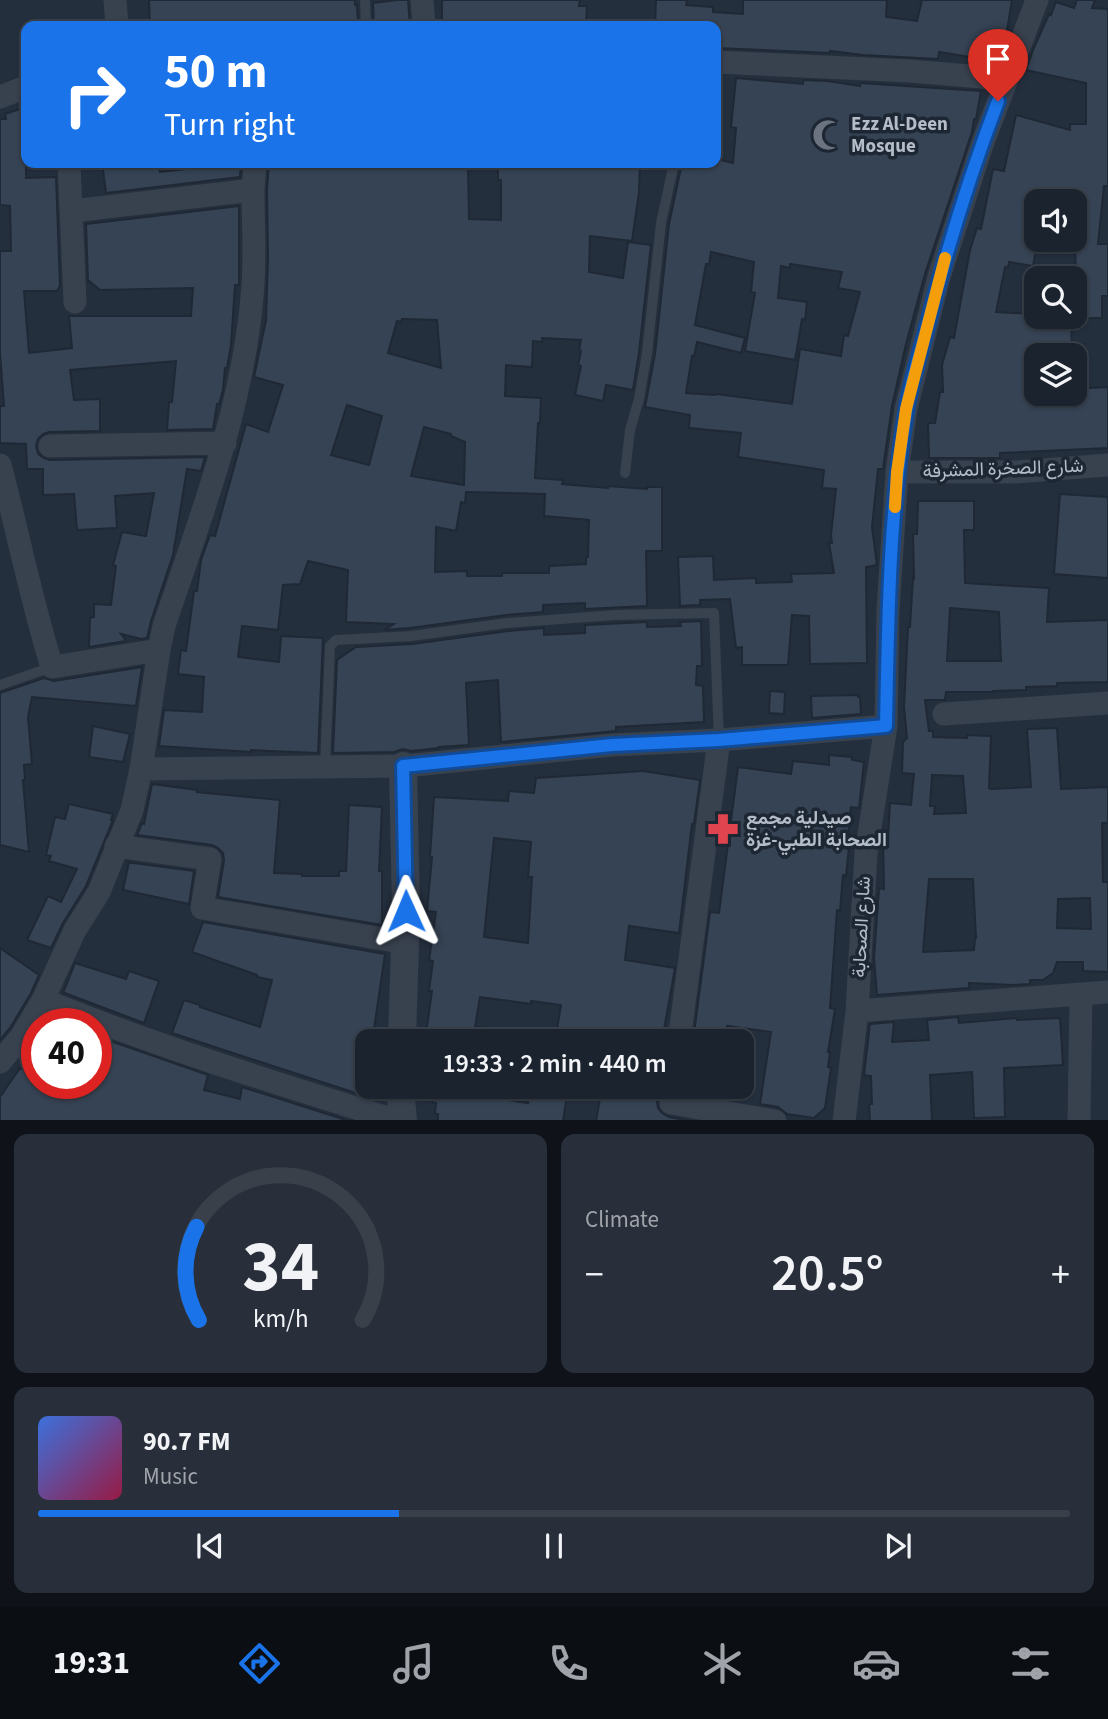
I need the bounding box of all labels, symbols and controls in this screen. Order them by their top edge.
pin [968,29,1028,101]
text: 50 m [164,37,268,107]
icon: arrive [979,40,1017,78]
icon: right [49,49,140,140]
text: Turn right [164,102,295,148]
place label: Ezz Al-Deen Mosque [851,111,948,160]
mosque icon: Ezz Al-Deen Mosque [811,118,845,152]
map controls [1024,189,1087,406]
button: sound [1024,189,1087,252]
button: search [1024,266,1087,329]
button: layers [1024,343,1087,406]
street label: شارع الصخرة المشرفة [922,453,1084,485]
place label: صيدلية مجمع الصحابة الطبي-غزة [746,805,887,856]
pharmacy icon: صيدلية مجمع الصحابة الطبي-غزة [706,812,740,846]
position arrow [369,874,443,948]
street label: شارع الصحابة [846,876,878,978]
speed limit sign: 40 [21,1008,112,1099]
text: 19:33 · 2 min · 440 m [442,1045,667,1082]
text: Climate [585,1203,659,1236]
text: 34 [242,1215,319,1319]
text: 20.5° [771,1237,884,1311]
text: − [585,1248,604,1302]
text: + [1051,1248,1070,1302]
text: km/h [253,1300,308,1336]
text: 90.7 FM [143,1423,231,1460]
text: Music [143,1460,198,1493]
icon: previous [191,1527,229,1565]
icon: pause [535,1527,573,1565]
icon: next [879,1527,917,1565]
icon: directions [235,1639,284,1688]
icon: music [389,1639,438,1688]
icon: phone [544,1639,593,1688]
icon: climate [698,1639,747,1688]
icon: car [852,1639,901,1688]
icon: filters [1006,1639,1055,1688]
text: 19:31 [53,1640,130,1686]

